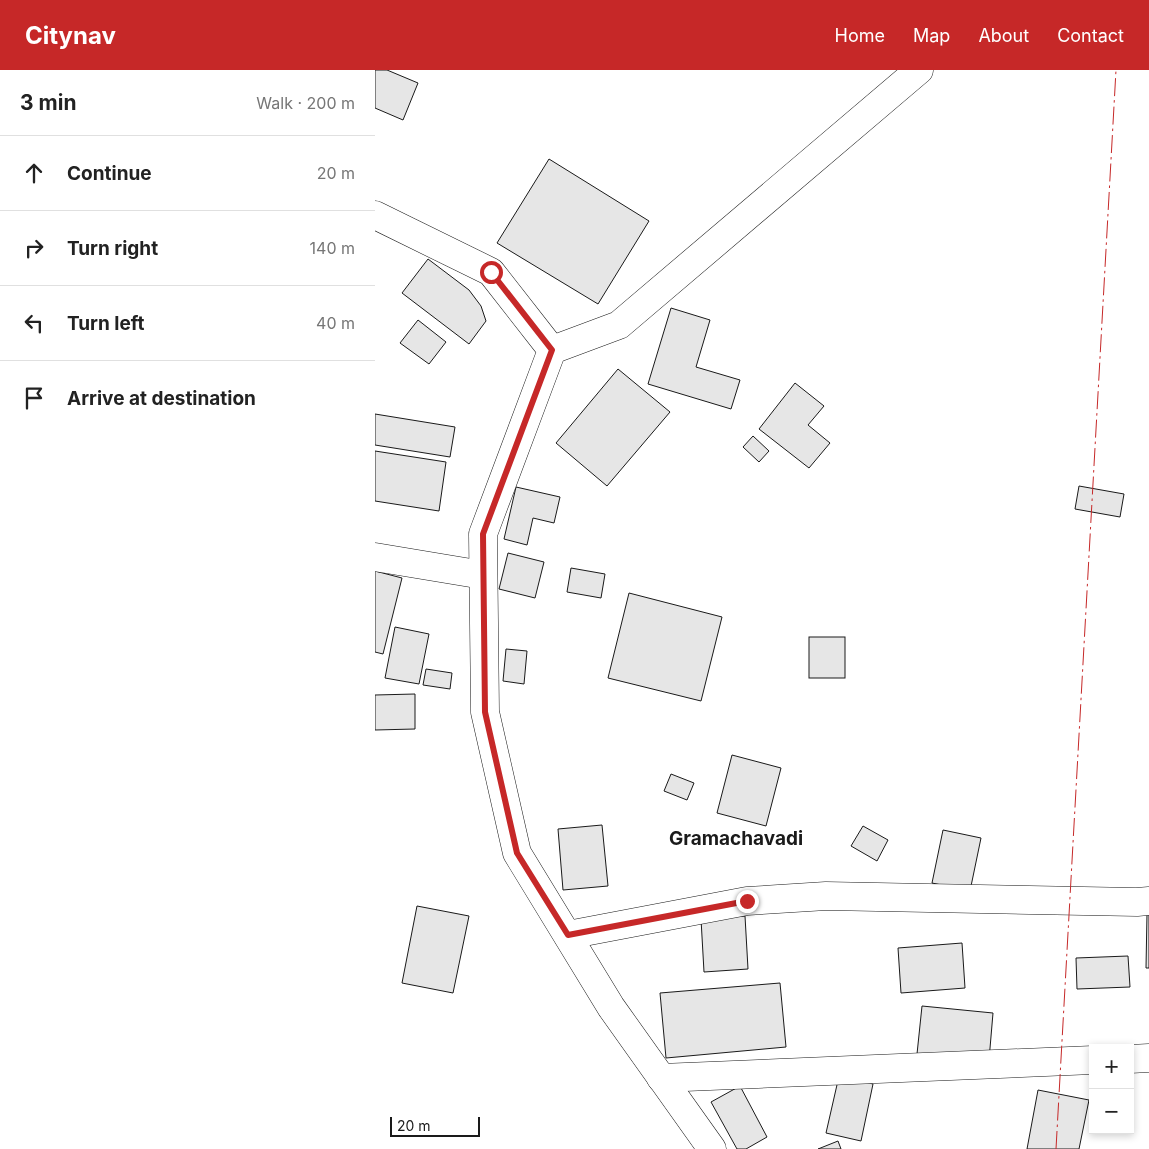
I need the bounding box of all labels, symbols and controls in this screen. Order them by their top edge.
text: Citynav [25,21,116,50]
text: Home [835,25,885,46]
text: Map [913,25,950,46]
text: About [978,25,1029,46]
text: Contact [1057,25,1124,46]
text: 3 min [20,90,76,115]
text: Walk · 200 m [256,93,355,113]
icon: ahead [20,159,48,187]
text: Continue [67,162,152,185]
text: 20 m [317,163,355,183]
icon: right [20,234,48,262]
text: Turn right [67,237,158,260]
text: 140 m [310,238,355,258]
route start [480,261,503,284]
icon: left [20,309,48,337]
text: Turn left [67,312,145,335]
text: 40 m [316,313,355,333]
icon: arrive [20,384,48,412]
text: Arrive at destination [67,387,256,410]
district label: Gramachavadi [669,827,803,850]
route end [736,890,759,913]
map controls [1089,1044,1134,1134]
button: + [1089,1044,1134,1089]
button: − [1089,1089,1134,1134]
scale bar [390,1114,480,1137]
text: 20 m [397,1117,431,1134]

